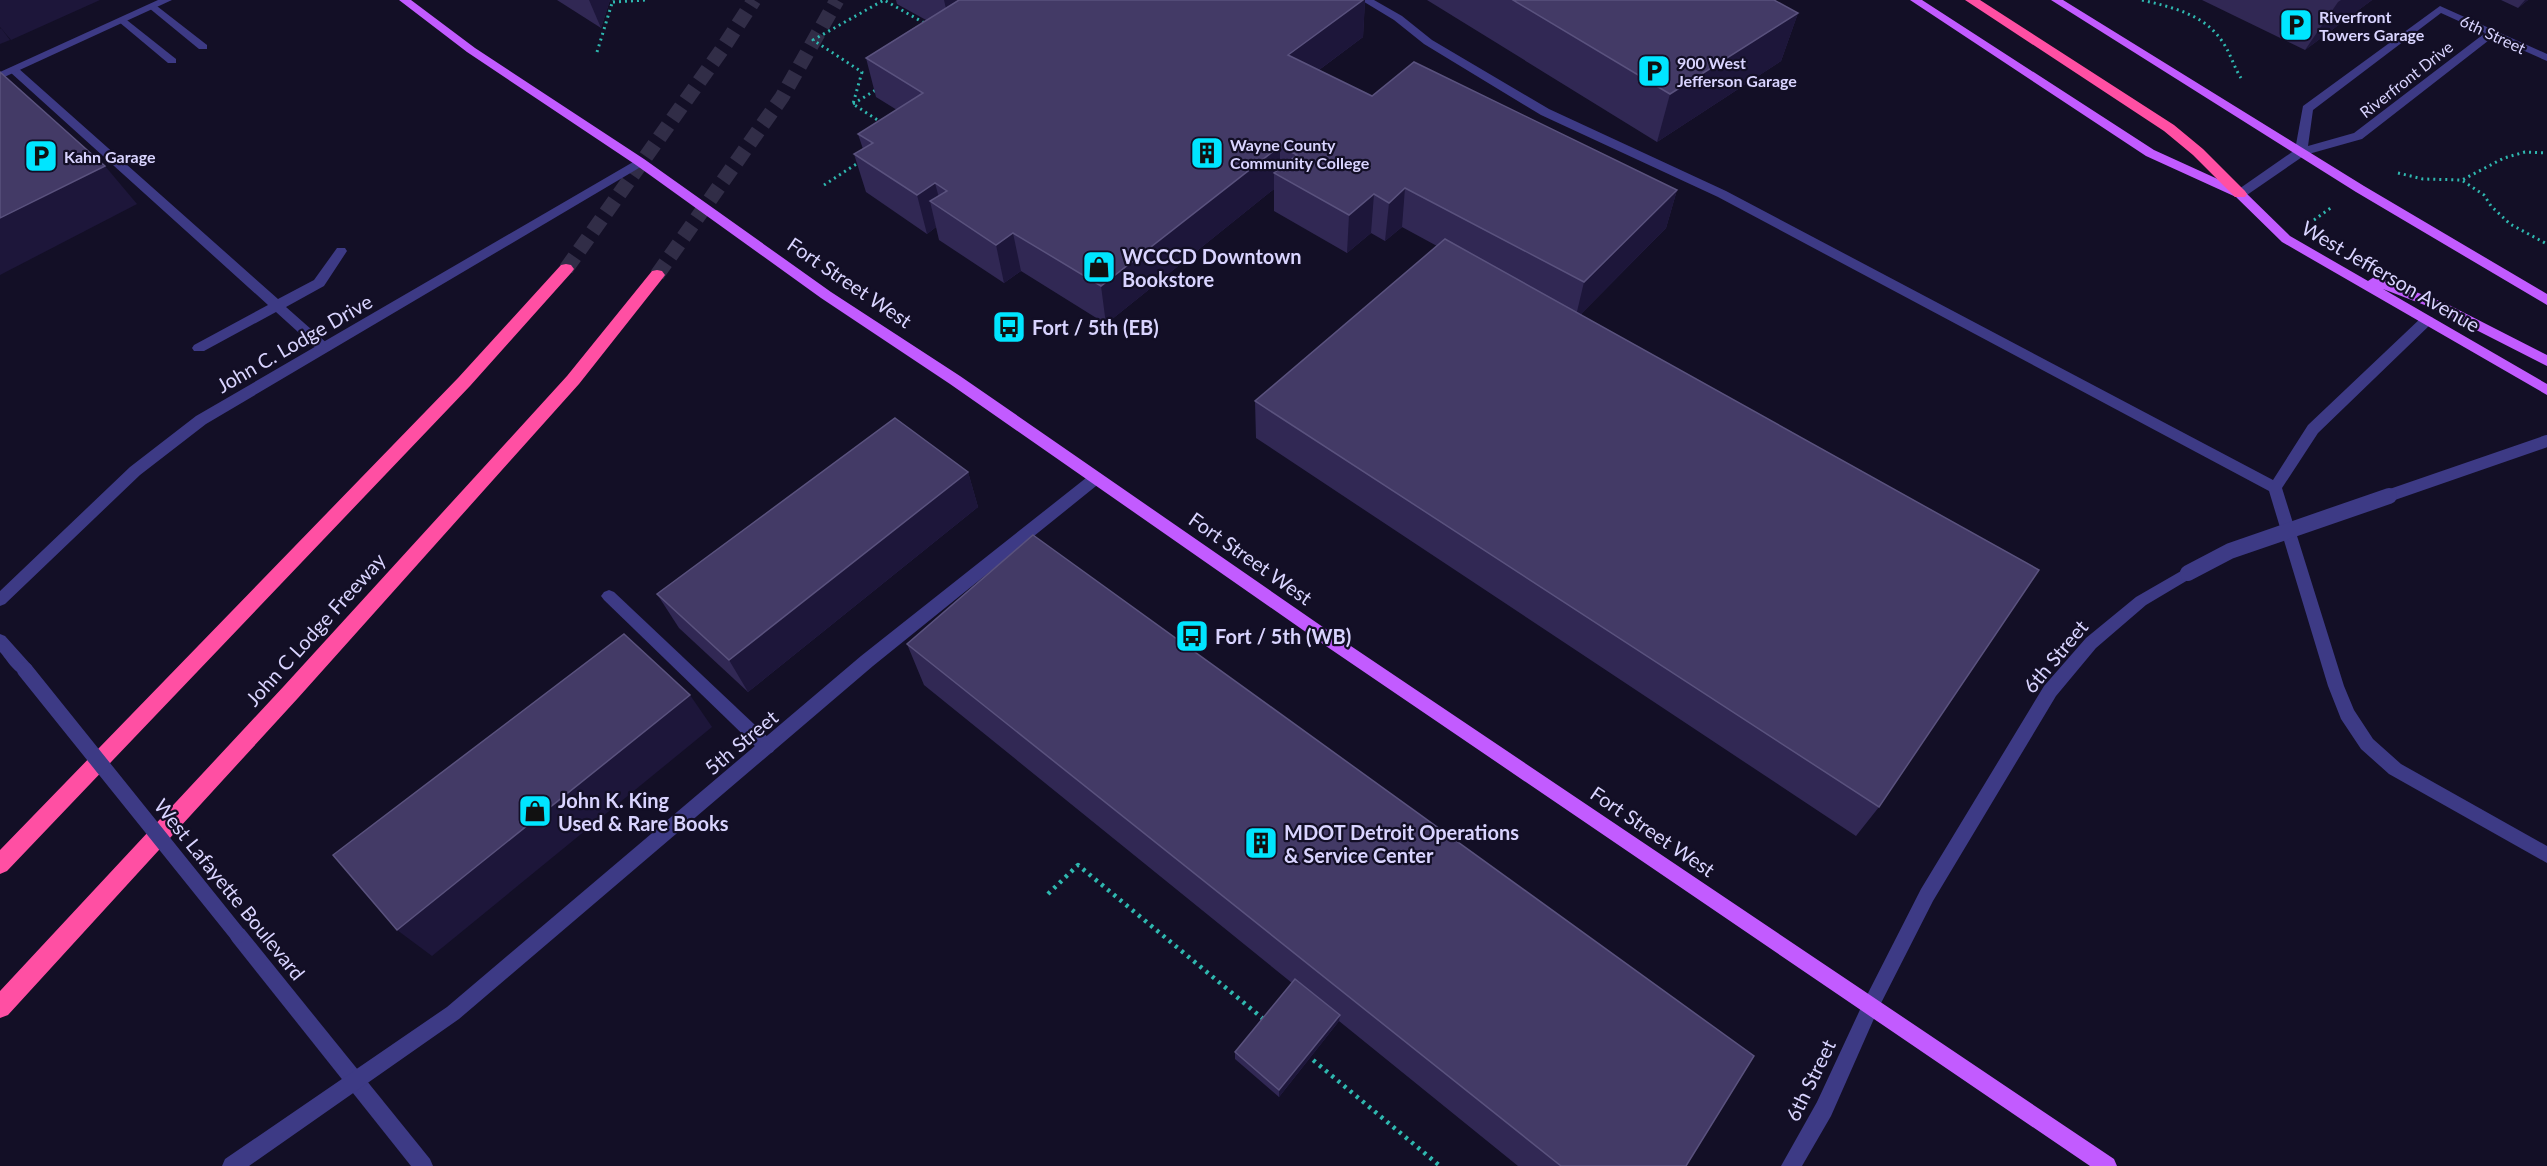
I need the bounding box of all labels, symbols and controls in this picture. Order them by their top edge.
parking icon: Riverfront Towers Garage [2278,7,2314,43]
place label: Riverfront Towers Garage [2319,7,2425,44]
street label: 6th Street [2457,11,2529,58]
street label: Riverfront Drive [2356,37,2456,121]
parking icon: 900 West Jefferson Garage [1636,53,1672,89]
place label: 900 West Jefferson Garage [1677,53,1797,90]
building icon: Wayne County Community College [1189,135,1225,171]
place label: Wayne County Community College [1230,135,1370,172]
parking icon: Kahn Garage [23,138,59,174]
place label: Kahn Garage [64,147,156,166]
street label: West Jefferson Avenue [2298,215,2484,337]
street label: Fort Street West [783,232,917,332]
place label: WCCCD Downtown Bookstore [1122,244,1301,291]
shop icon: WCCCD Downtown Bookstore [1081,249,1117,285]
street label: John C. Lodge Drive [212,289,376,397]
bus stop icon: Fort / 5th (EB) [991,309,1027,345]
place label: Fort / 5th (EB) [1032,315,1159,339]
street label: Fort Street West [1185,507,1317,609]
street label: John C Lodge Freeway [240,547,390,710]
street label: 6th Street [2018,615,2092,697]
bus stop icon: Fort / 5th (WB) [1174,618,1210,654]
place label: Fort / 5th (WB) [1215,624,1351,648]
street label: 5th Street [700,705,782,779]
street label: Fort Street West [1586,781,1720,881]
place label: John K. King Used & Rare Books [558,788,729,835]
shop icon: John K. King Used & Rare Books [517,793,553,829]
street label: West Lafayette Boulevard [150,794,310,984]
place label: MDOT Detroit Operations & Service Center [1284,820,1519,867]
building icon: MDOT Detroit Operations & Service Center [1243,825,1279,861]
street label: 6th Street [1780,1035,1840,1125]

